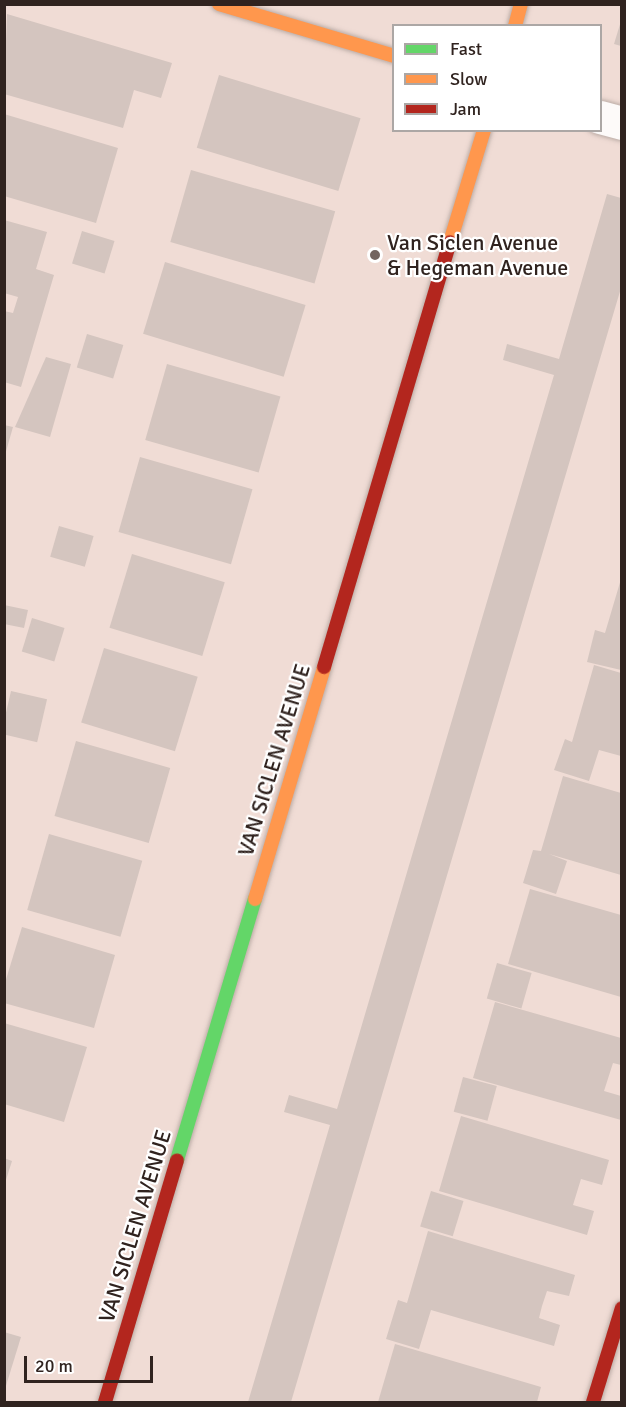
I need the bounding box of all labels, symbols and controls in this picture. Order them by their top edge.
legend [392,24,602,132]
text: Fast [450,38,482,60]
text: Slow [450,68,487,90]
text: Jam [450,98,481,120]
place label: Van Siclen Avenue & Hegeman Avenue [387,229,568,280]
marker: Van Siclen Avenue & Hegeman Avenue [368,248,382,262]
street label: VAN SICLEN AVENUE [232,661,316,859]
street label: VAN SICLEN AVENUE [93,1127,177,1325]
scale bar [27,1344,156,1382]
text: 20 m [35,1355,73,1377]

